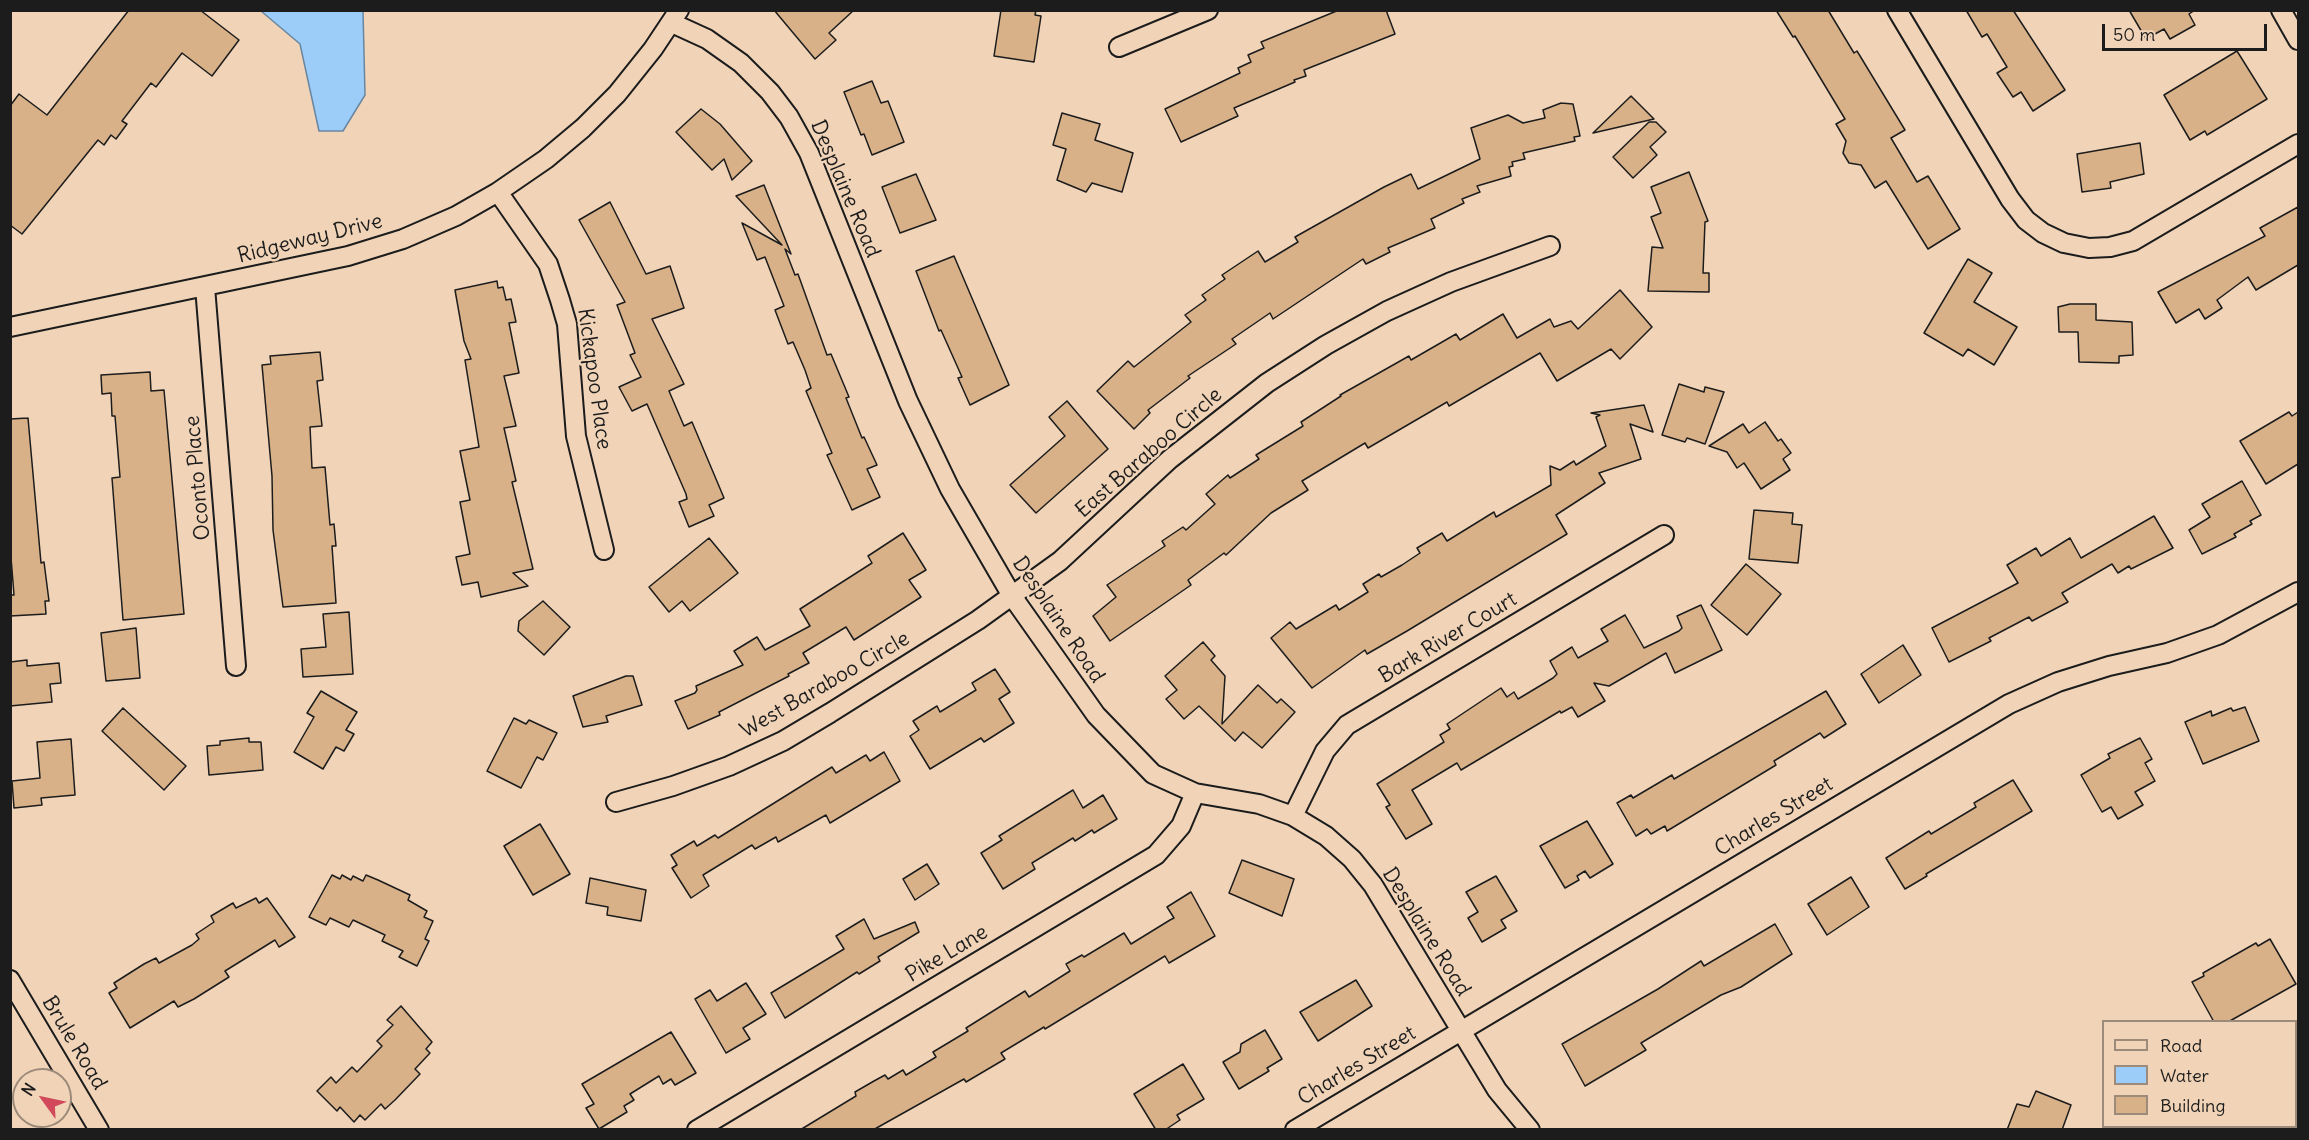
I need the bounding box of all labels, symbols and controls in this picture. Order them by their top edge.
scale bar [2105,12,2270,50]
text: 50 m [2113,23,2155,46]
street label: Desplaine Road [805,116,885,262]
street label: Ridgeway Drive [235,209,385,269]
street label: Kickapoo Place [572,307,616,451]
street label: East Baraboo Circle [1071,383,1227,523]
street label: Oconto Place [180,415,216,541]
street label: Desplaine Road [1006,552,1110,688]
street label: Bark River Court [1374,587,1522,689]
street label: West Baraboo Circle [736,626,914,744]
street label: Charles Street [1710,772,1838,862]
street label: Desplaine Road [1376,863,1476,1001]
street label: Pike Lane [902,920,992,988]
street label: Brule Road [36,992,112,1094]
legend [2102,1020,2297,1128]
street label: Charles Street [1293,1021,1421,1111]
text: Road [2160,1034,2202,1057]
text: Water [2160,1064,2209,1087]
north arrow [12,1068,72,1128]
text: N [17,1079,40,1099]
text: Building [2160,1094,2225,1117]

